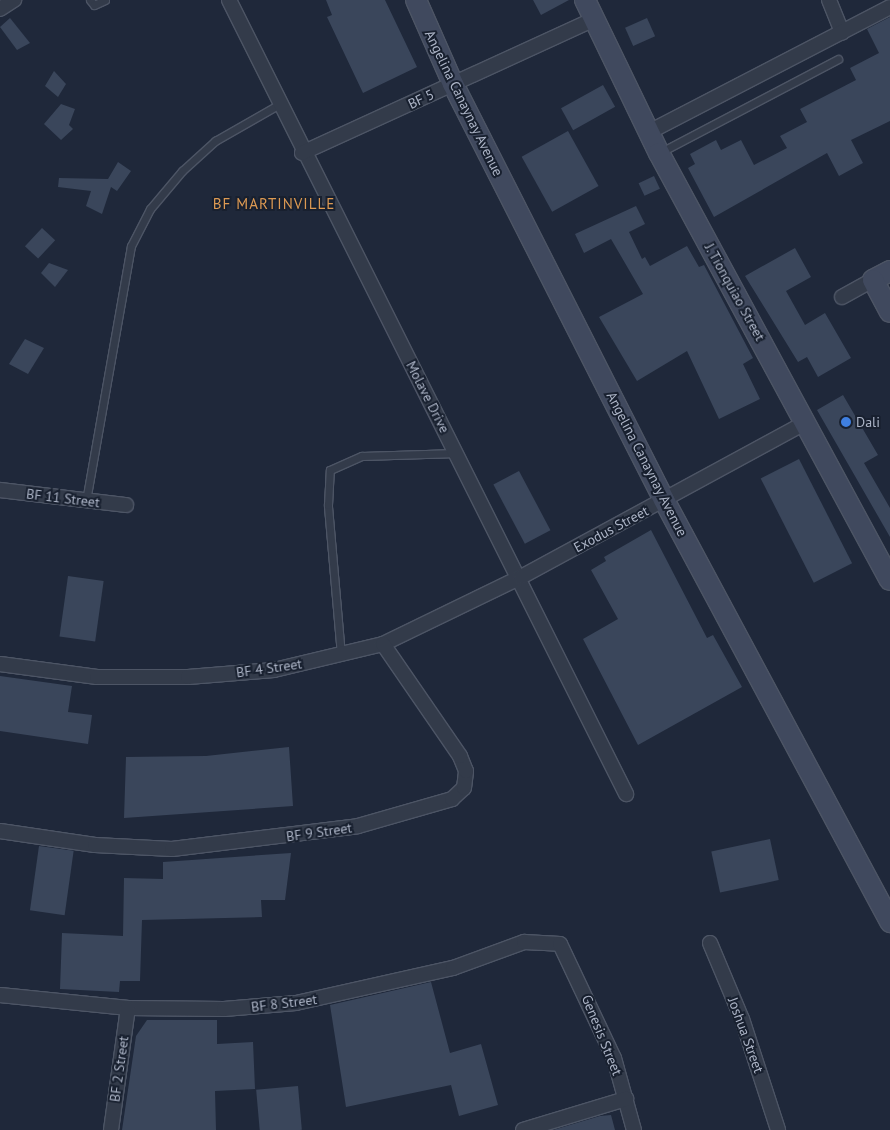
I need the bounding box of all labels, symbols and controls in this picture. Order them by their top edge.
street label: Angelina Canaynay Avenue [421,27,507,179]
street label: BF 5 [405,86,437,112]
district label: BF MARTINVILLE [211,195,337,213]
street label: J. Tionquiao Street [701,240,769,344]
street label: Molave Drive [403,358,453,436]
street label: Angelina Canaynay Avenue [603,388,691,540]
place label: Dali [856,414,880,430]
marker: Dali [840,416,852,428]
street label: BF 11 Street [25,485,101,511]
street label: Exodus Street [571,502,651,556]
street label: BF 4 Street [235,655,303,681]
street label: BF 9 Street [285,819,353,845]
street label: BF 8 Street [250,991,318,1015]
street label: Genesis Street [578,992,626,1078]
street label: Joshua Street [725,995,767,1075]
street label: BF 2 Street [106,1035,132,1103]

